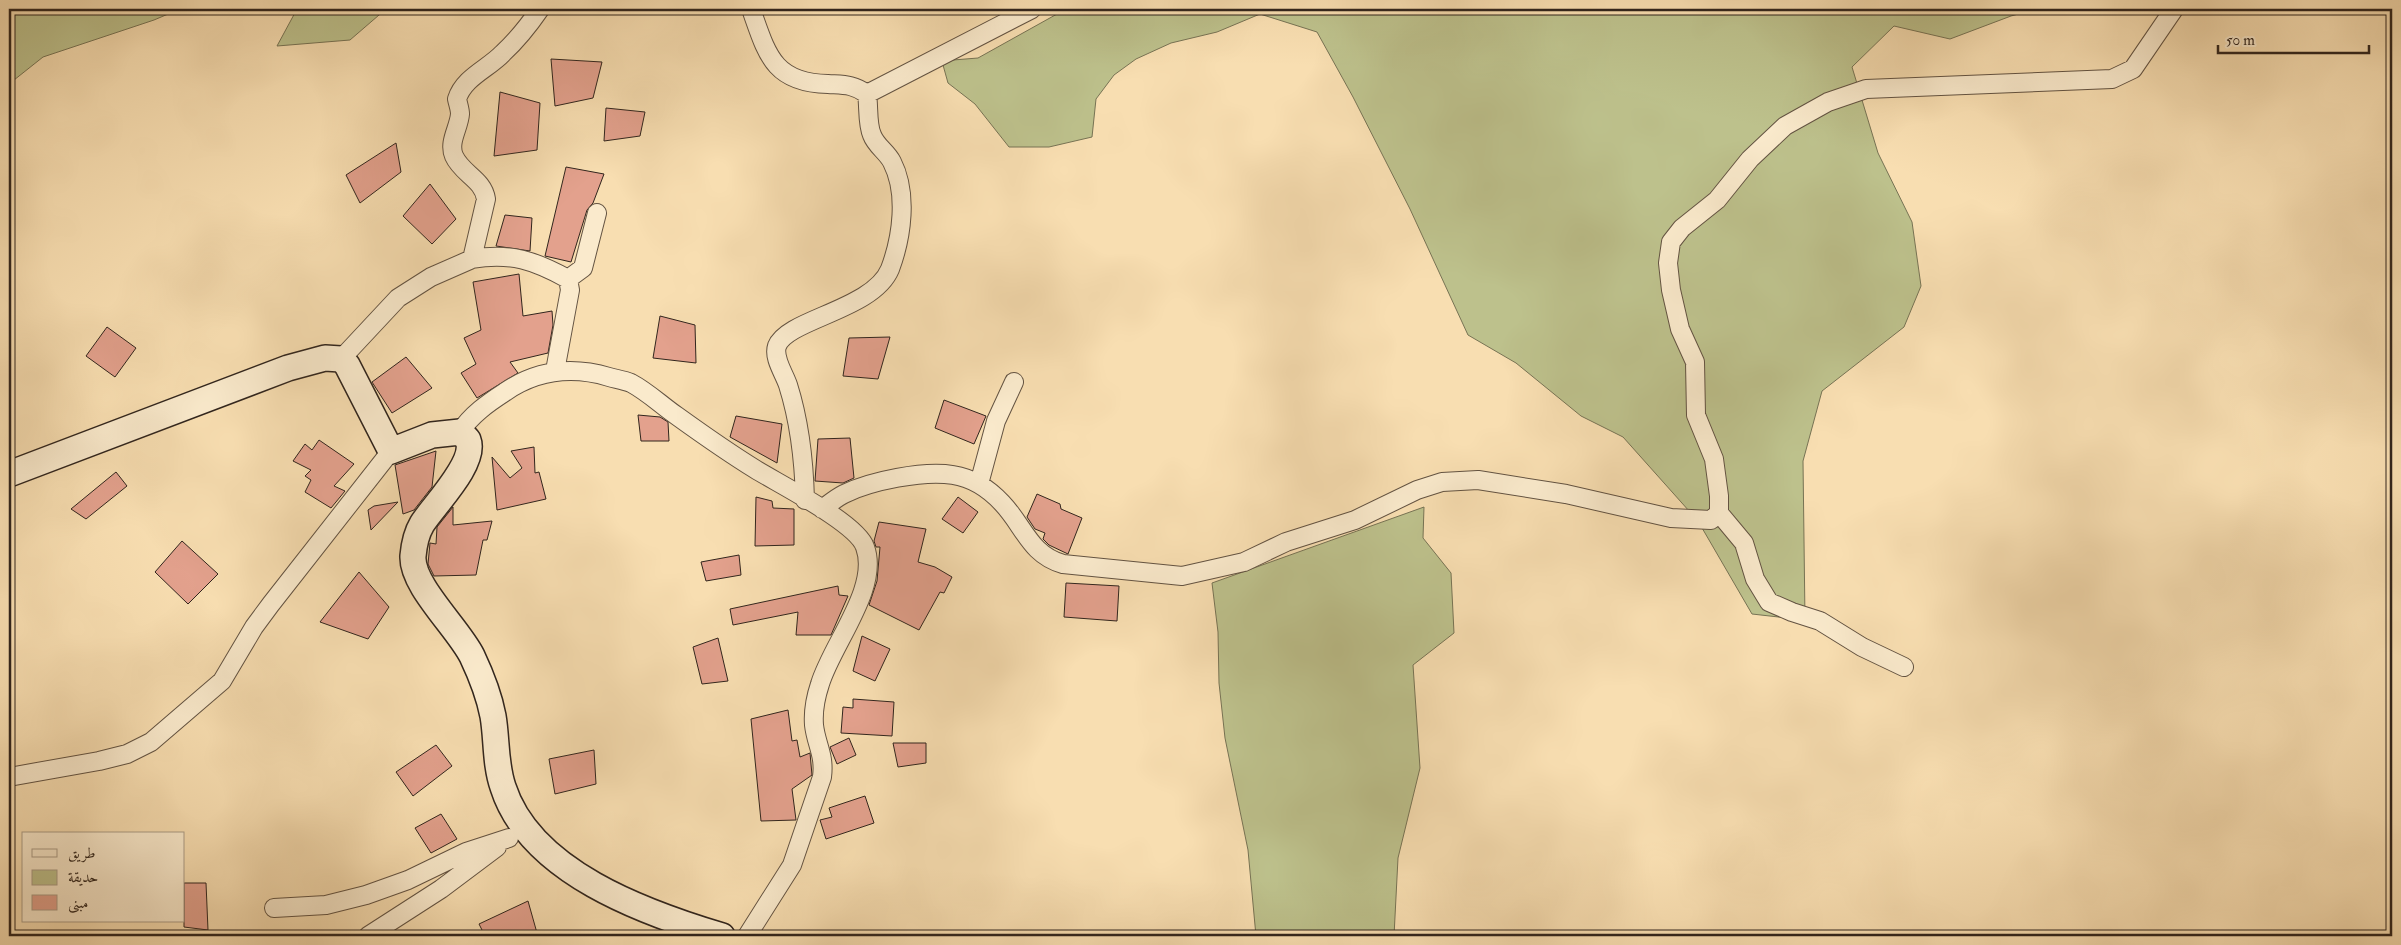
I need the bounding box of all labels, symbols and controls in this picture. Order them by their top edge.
scale bar [2218,22,2370,54]
text: 50 m [2226,31,2255,50]
legend [22,832,185,922]
text: طريق [68,844,95,863]
text: حديقة [68,868,98,887]
text: مبنى [68,894,88,914]

